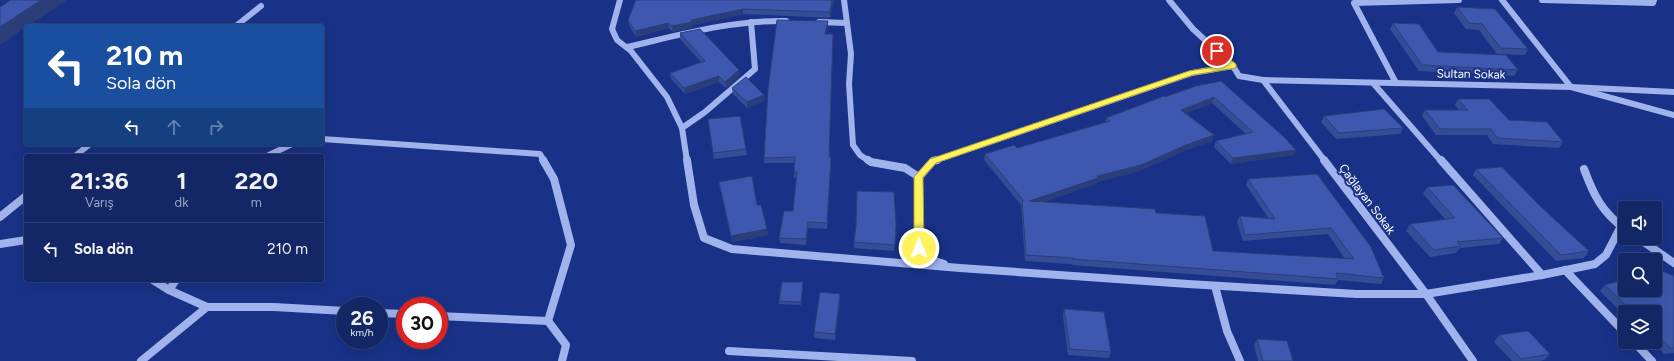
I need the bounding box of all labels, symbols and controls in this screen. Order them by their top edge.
pin [1200,34,1234,68]
text: 210 m [106,38,183,72]
icon: left [40,40,92,92]
icon: arrive [1206,40,1228,62]
street label: Sultan Sokak [1436,66,1506,82]
text: Sola dön [106,72,176,94]
icon: left [121,116,143,138]
icon: ahead [163,116,185,138]
icon: right [205,116,227,138]
street label: Çağlayan Sokak [1336,161,1398,237]
text: 21:36 [70,166,129,195]
text: 1 [177,166,187,195]
text: 220 [235,166,278,195]
text: Varış [85,195,114,210]
text: dk [175,195,189,210]
text: m [251,195,262,210]
map controls [1618,201,1662,349]
button: sound [1618,201,1662,245]
position arrow [898,227,940,269]
icon: left [40,238,62,260]
text: Sola dön [74,240,133,258]
text: 210 m [267,240,308,258]
button: search [1618,253,1662,297]
speed limit sign: 30 [396,297,448,349]
button: layers [1618,305,1662,349]
text: 26 [350,306,374,330]
text: km/h [351,326,373,339]

